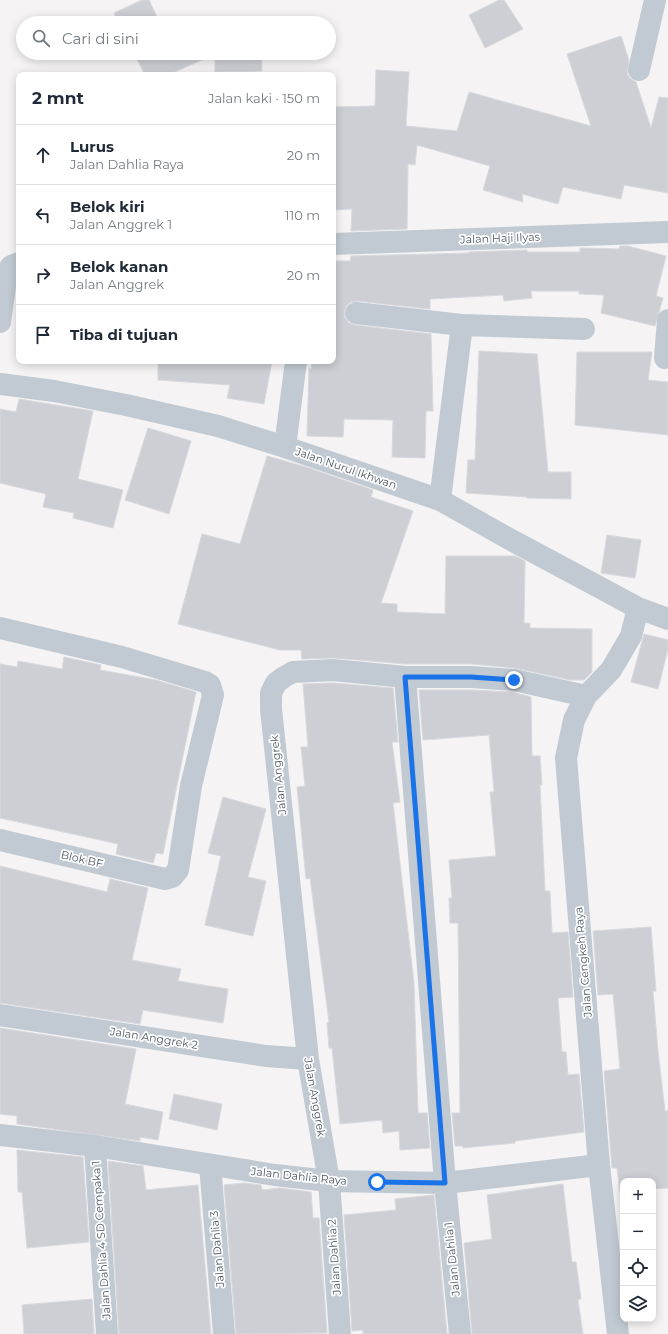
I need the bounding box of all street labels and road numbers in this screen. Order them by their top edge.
street label: Jalan Haji Ilyas [459,230,541,246]
street label: Jalan Nurul Ikhwan [292,444,399,492]
street label: Jalan Anggrek [267,734,289,816]
street label: Blok BF [60,847,104,871]
street label: Jalan Cengkeh Raya [571,906,595,1019]
street label: Jalan Anggrek 2 [108,1024,199,1052]
street label: Jalan Anggrek [301,1056,329,1138]
street label: Jalan Dahlia 4 SD Cempaka 1 [88,1160,114,1321]
street label: Jalan Dahlia Raya [249,1164,348,1188]
street label: Jalan Dahlia 3 [207,1210,227,1289]
street label: Jalan Dahlia 2 [324,1218,344,1297]
street label: Jalan Dahlia 1 [441,1221,463,1298]

